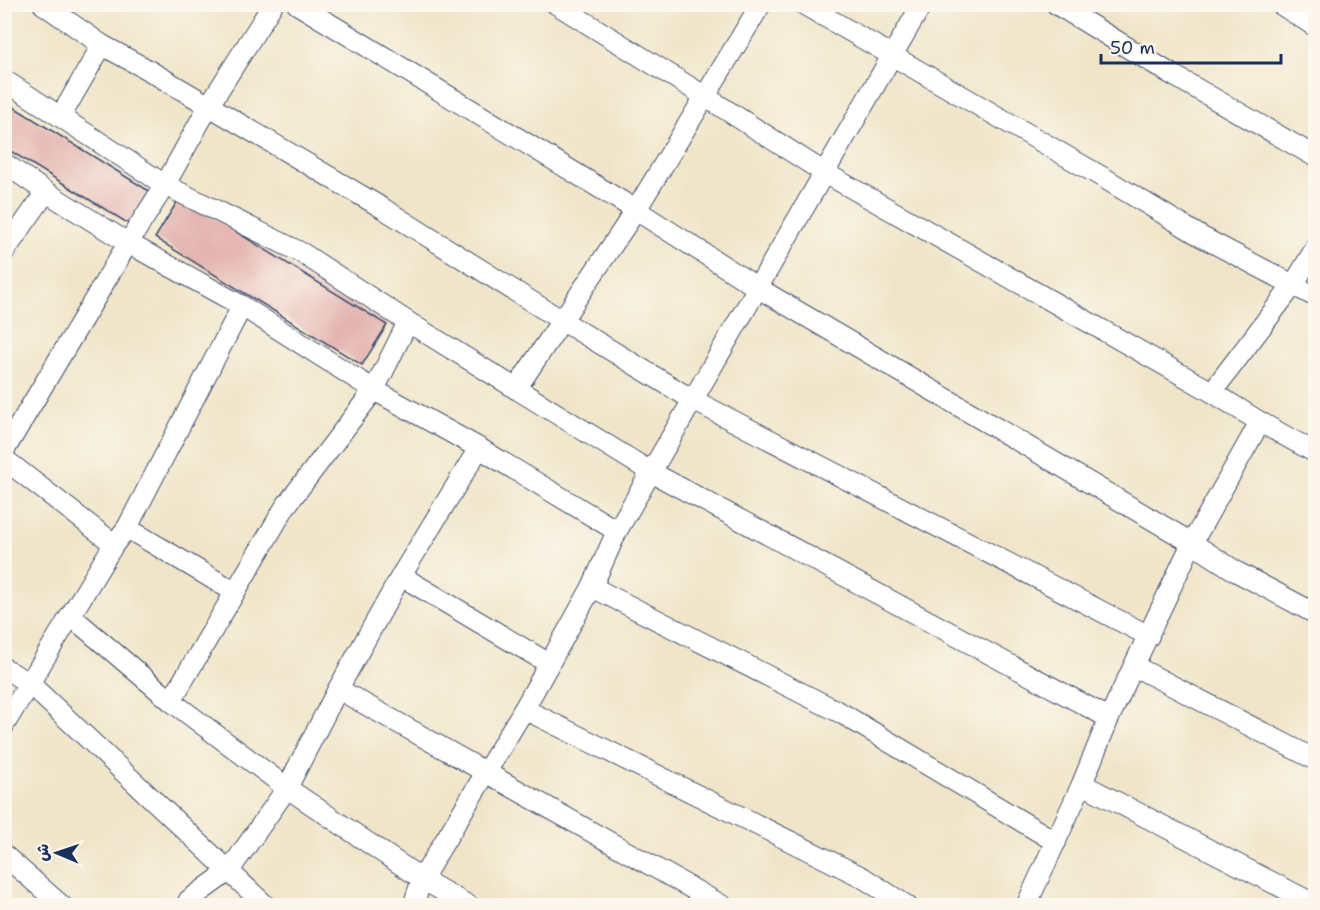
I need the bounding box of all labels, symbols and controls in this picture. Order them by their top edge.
scale bar [1101,27,1281,65]
text: 50 m [1110,36,1155,60]
north arrow [27,823,87,883]
text: ش [32,843,53,862]

